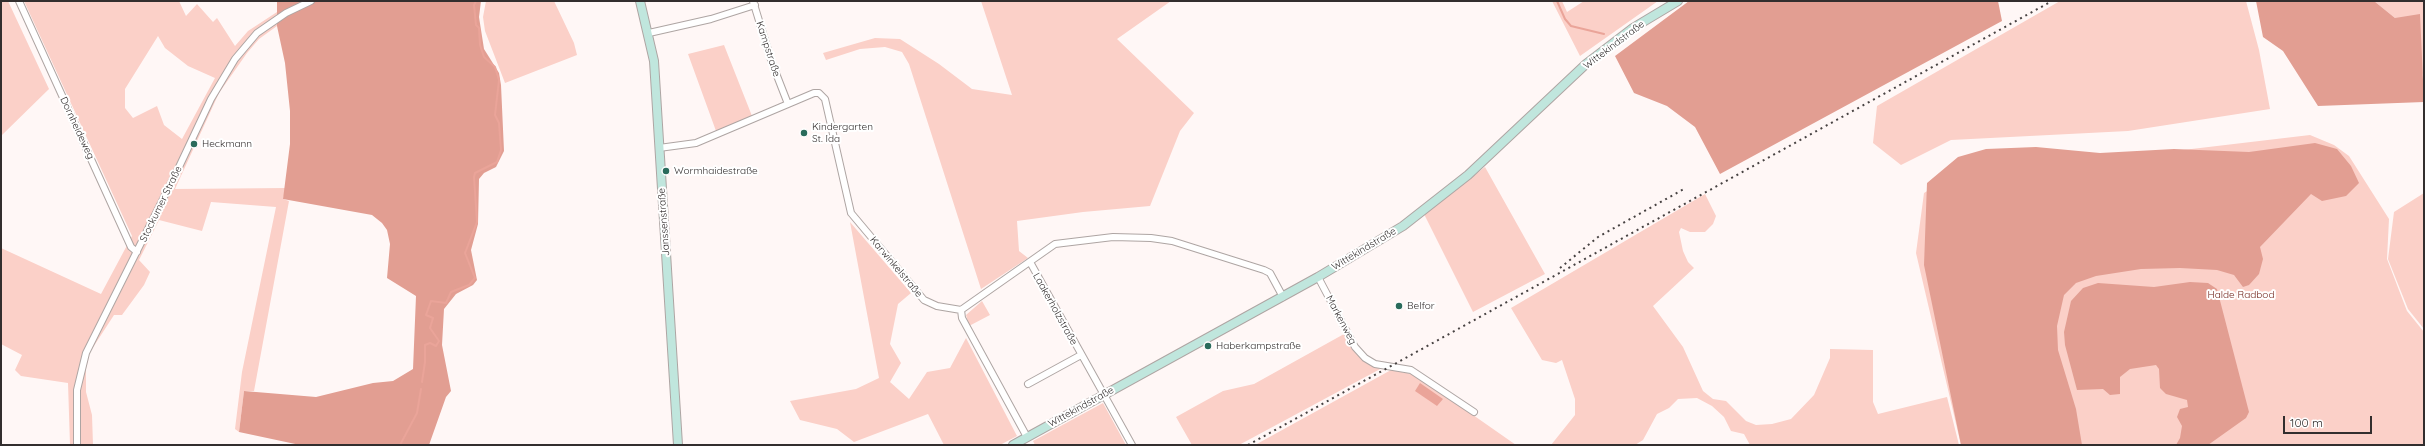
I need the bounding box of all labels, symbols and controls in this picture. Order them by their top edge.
street label: Wittekindstraße [1581,18,1647,72]
street label: Kampstraße [753,20,783,78]
street label: Dornheideweg [57,95,97,161]
place label: Kindergarten St. Ida [812,121,873,144]
marker: Kindergarten St. Ida [799,128,809,138]
place label: Heckmann [202,138,252,150]
marker: Heckmann [189,139,199,149]
street label: Stockumer Straße [137,164,185,244]
place label: Wormhaidestraße [674,165,758,177]
marker: Wormhaidestraße [661,166,671,176]
street label: Janssenstraße [656,188,672,256]
street label: Wittekindstraße [1330,225,1398,273]
street label: Karwinkelstraße [867,234,925,300]
street label: Laakerholzstraße [1030,271,1080,347]
park label: Halde Radbod [2208,289,2274,301]
street label: Markenweg [1323,293,1359,347]
place label: Belfor [1407,300,1435,312]
marker: Belfor [1394,301,1404,311]
place label: Haberkampstraße [1216,340,1301,352]
marker: Haberkampstraße [1203,341,1213,351]
street label: Wittekindstraße [1046,384,1116,430]
scale bar [2285,408,2374,434]
text: 100 m [2290,415,2323,430]

